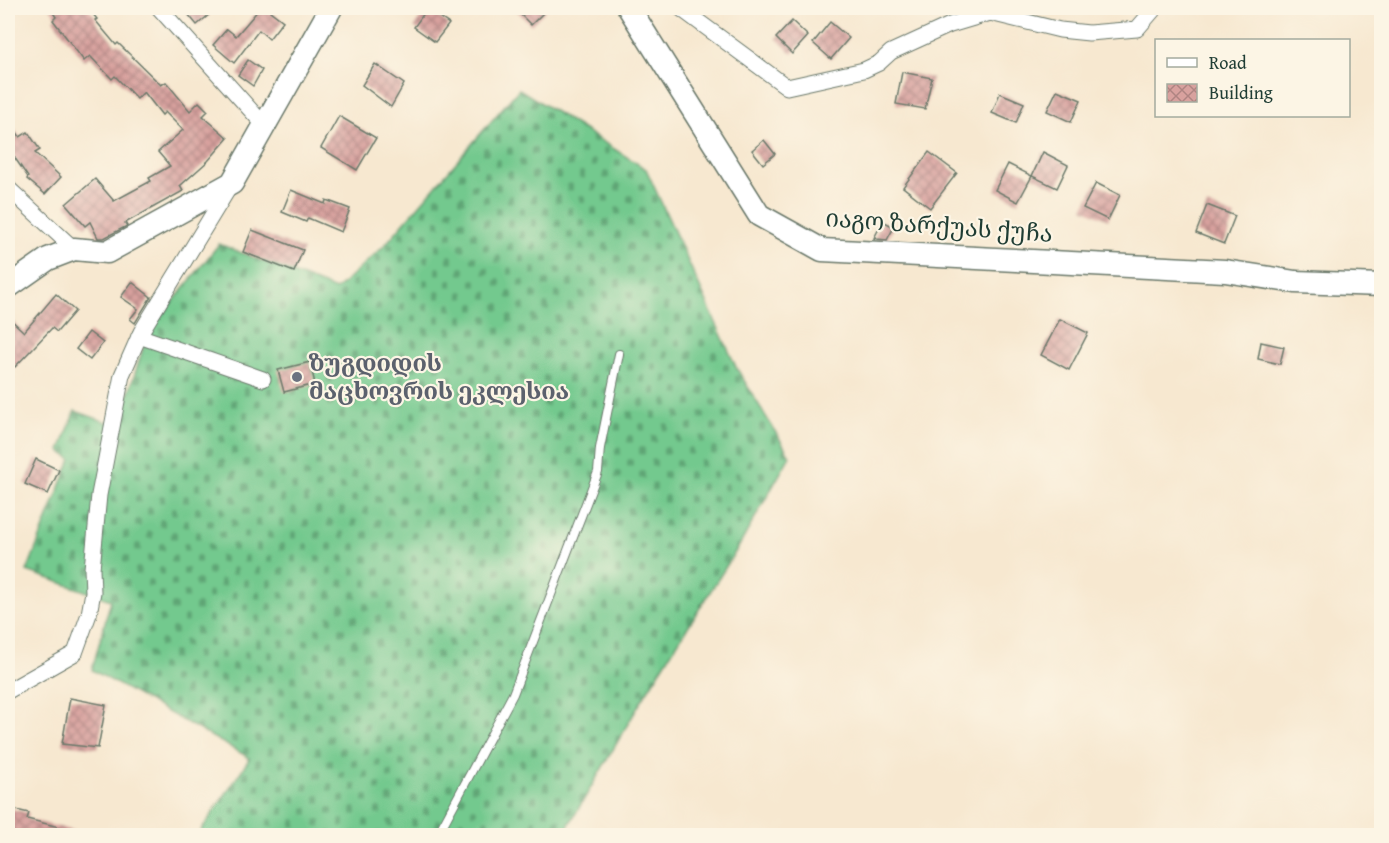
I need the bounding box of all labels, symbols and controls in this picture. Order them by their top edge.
legend [1155,39,1350,117]
text: Road [1209,49,1247,76]
text: Building [1209,79,1273,106]
street label: იაგო ზარქუას ქუჩა [824,200,1054,251]
place label: ზუგდიდის მაცხოვრის ეკლესია [308,345,569,408]
marker: ზუგდიდის მაცხოვრის ეკლესია [290,370,304,384]

